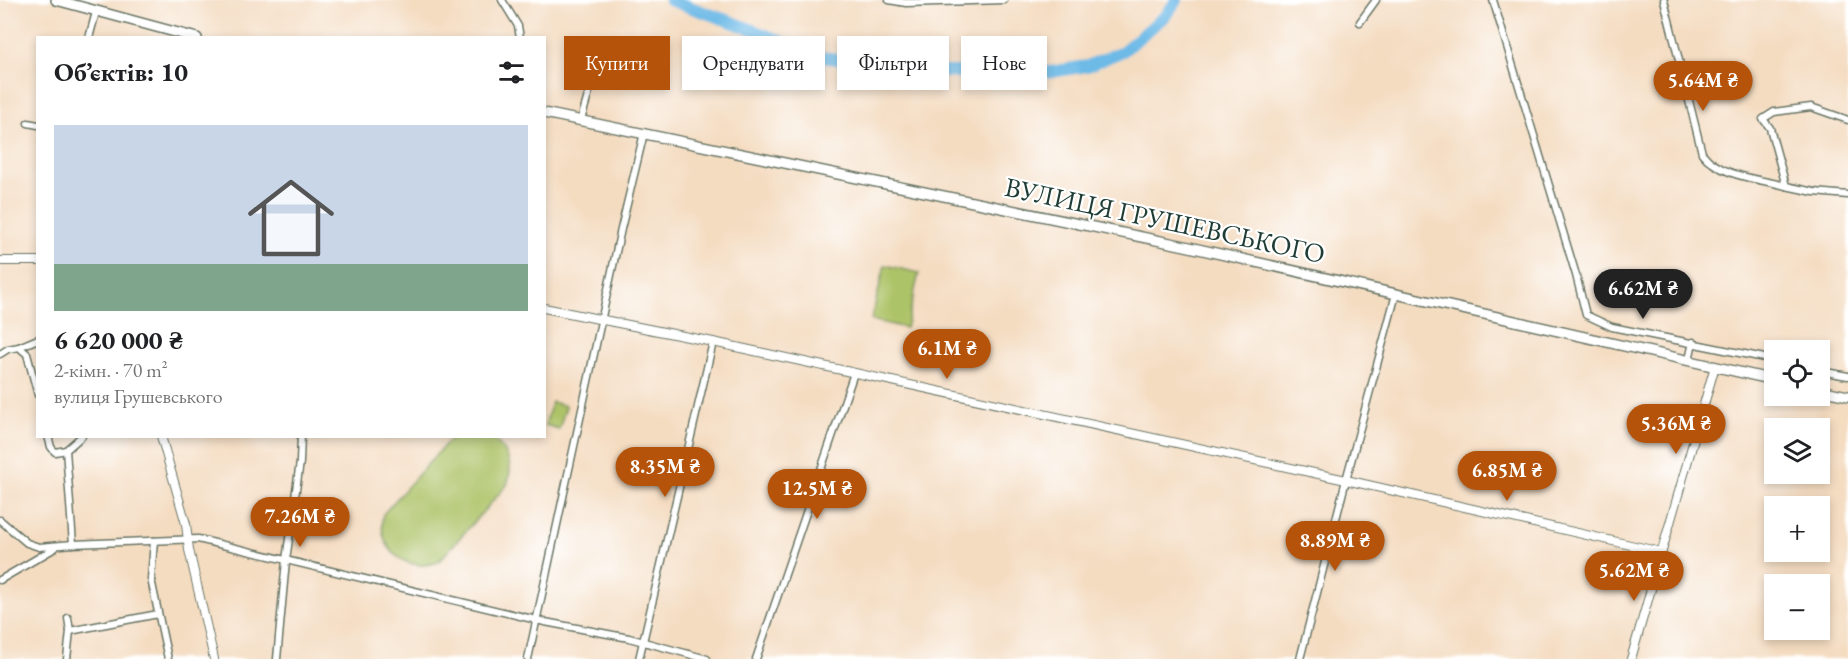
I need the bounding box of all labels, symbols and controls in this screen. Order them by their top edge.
chip: Купити [564,36,670,90]
chip: Орендувати [682,36,825,90]
chip: Фільтри [837,36,949,90]
chip: Нове [961,36,1047,90]
text: Об’єктів: 10 [54,55,188,89]
icon: filters [495,56,528,89]
pin: 5.64M ₴ [1648,61,1758,112]
text: 5.64M ₴ [1668,67,1738,93]
icon: home [237,164,345,272]
street label: ВУЛИЦЯ ГРУШЕВСЬКОГО [1002,169,1328,271]
pin: 6.62M ₴ [1588,269,1698,320]
text: 6.62M ₴ [1608,275,1678,301]
text: 6 620 000 ₴ [54,323,183,357]
pin: 6.1M ₴ [898,329,996,380]
text: 6.1M ₴ [917,335,977,361]
map controls [1764,340,1830,640]
button: locate [1764,340,1830,406]
text: 2-кімн. · 70 m² [54,357,168,383]
text: вулиця Грушевського [54,383,223,409]
pin: 5.36M ₴ [1621,404,1731,455]
text: 5.36M ₴ [1641,410,1711,436]
button: layers [1764,418,1830,484]
pin: 8.35M ₴ [610,447,720,498]
pin: 6.85M ₴ [1452,451,1562,502]
text: 8.35M ₴ [630,453,700,479]
text: 6.85M ₴ [1472,457,1542,483]
pin: 12.5M ₴ [762,469,872,520]
text: 12.5M ₴ [782,475,852,501]
button: + [1764,496,1830,562]
pin: 7.26M ₴ [245,497,355,548]
text: 7.26M ₴ [265,503,335,529]
pin: 8.89M ₴ [1280,521,1390,572]
text: 8.89M ₴ [1300,527,1370,553]
pin: 5.62M ₴ [1579,551,1689,602]
text: 5.62M ₴ [1599,557,1669,583]
button: − [1764,574,1830,640]

